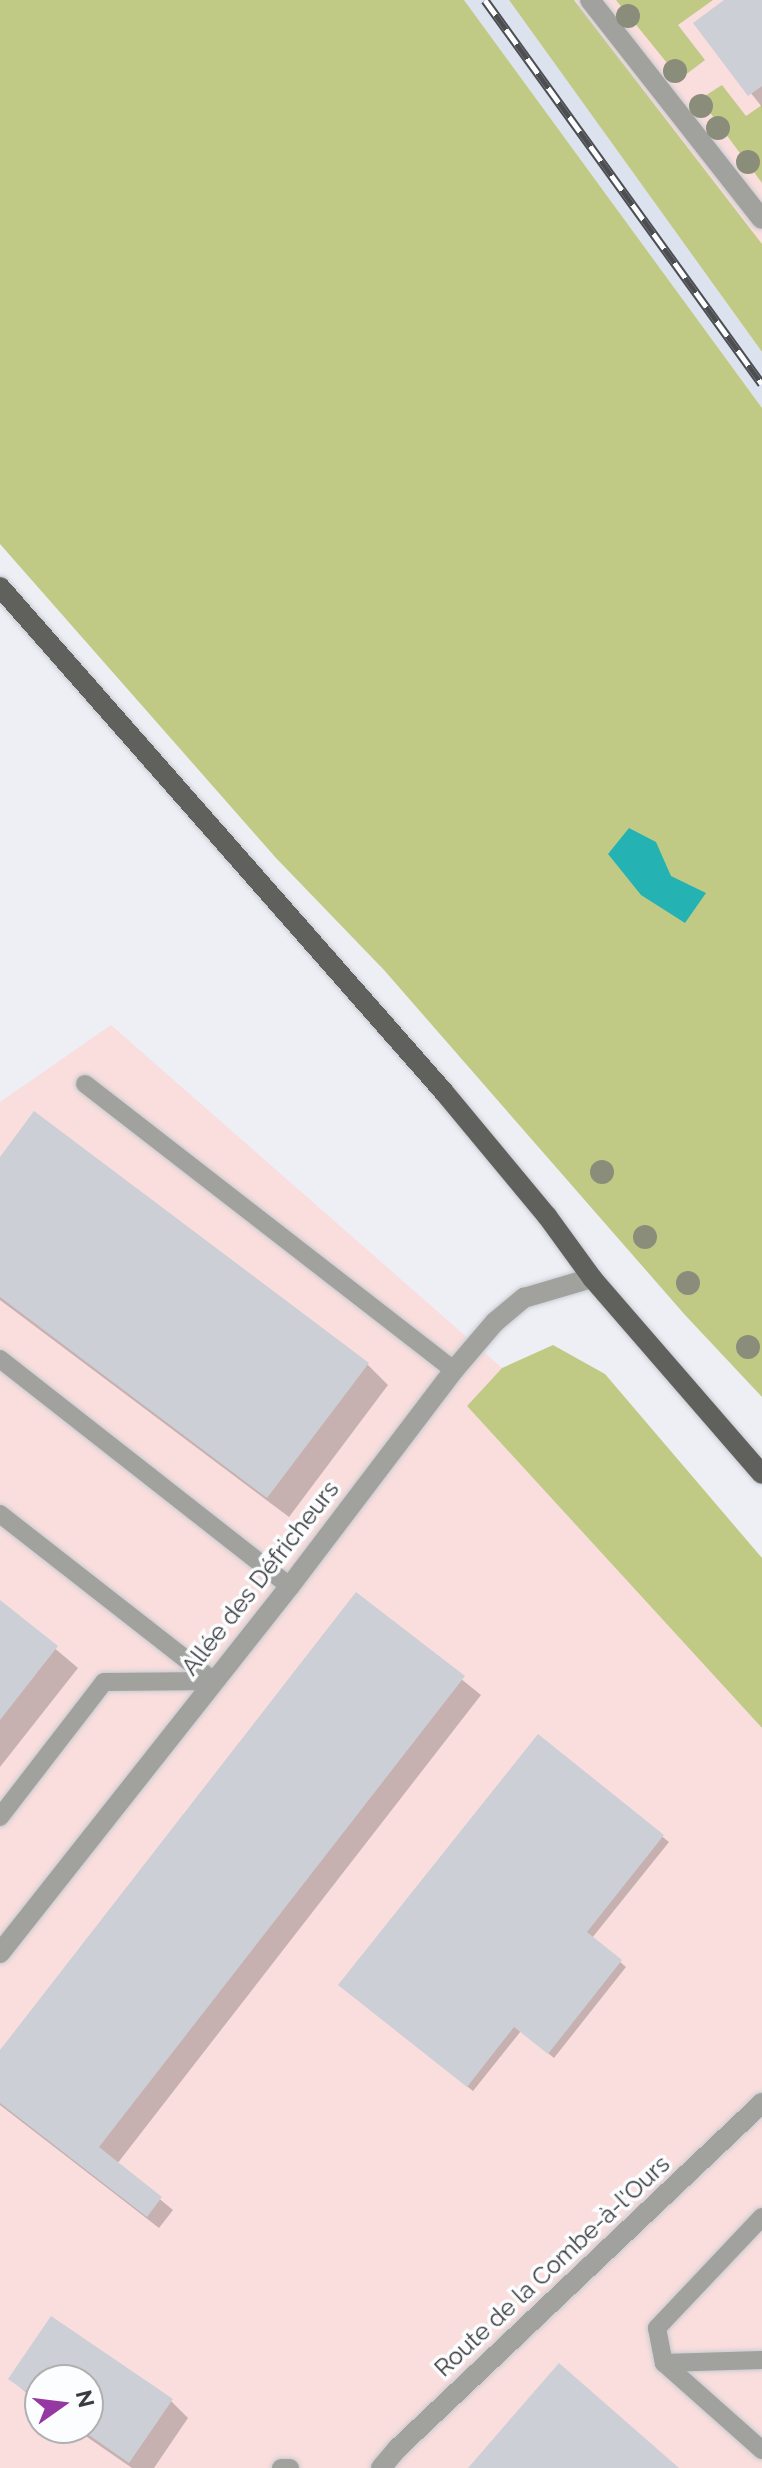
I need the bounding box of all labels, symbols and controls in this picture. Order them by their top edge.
street label: Allée des Défricheurs [175,1475,345,1681]
street label: Route de la Combe-à-l'Ours [428,2149,676,2383]
north arrow [24,2364,104,2444]
text: N [71,2387,100,2410]

